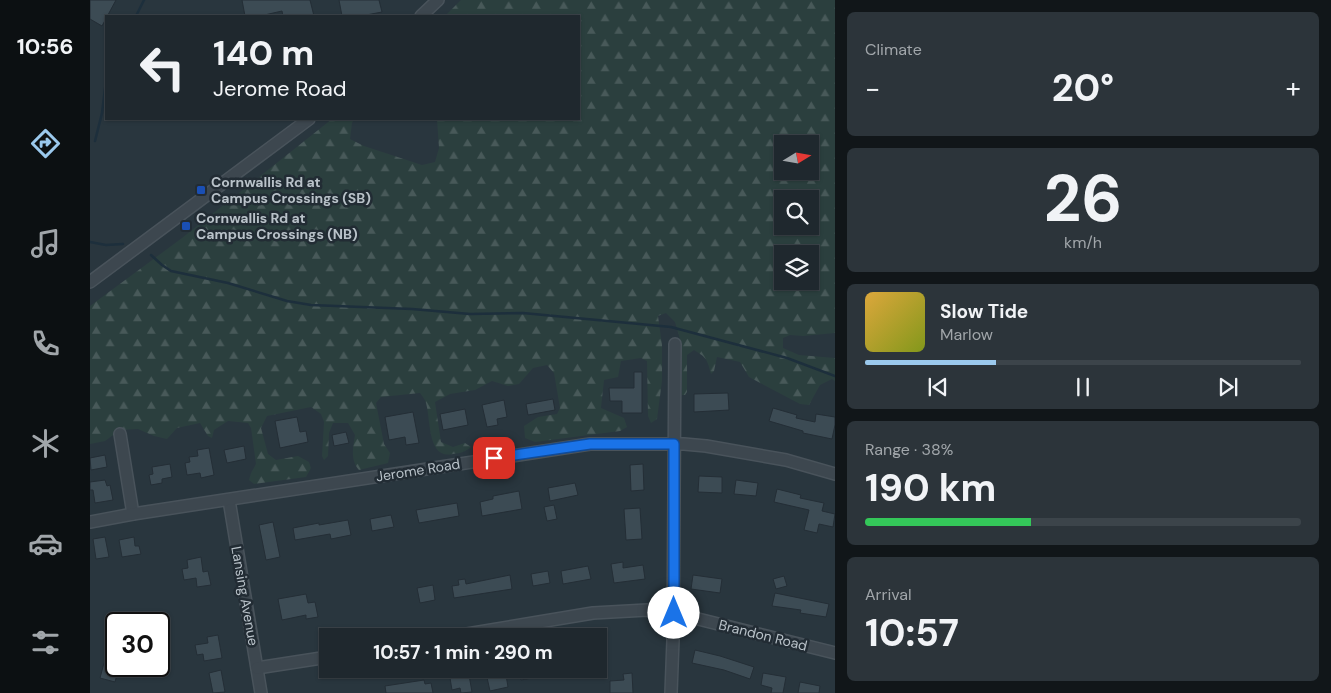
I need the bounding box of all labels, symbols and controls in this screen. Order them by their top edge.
text: 140 m [213,30,314,76]
text: 10:56 [17,32,73,61]
icon: left [130,35,195,100]
text: Climate [865,39,922,60]
text: 20° [1052,63,1114,113]
text: − [865,70,880,107]
text: + [1286,70,1301,107]
text: Jerome Road [213,74,346,103]
icon: directions [28,126,63,161]
north arrow [774,135,819,180]
map controls [774,135,819,290]
text: 26 [1044,157,1122,241]
place label: Cornwallis Rd at Campus Crossings (SB) [211,173,371,207]
marker: Cornwallis Rd at Campus Crossings (SB) [195,184,207,196]
button: search [774,190,819,235]
place label: Cornwallis Rd at Campus Crossings (NB) [196,209,358,243]
marker: Cornwallis Rd at Campus Crossings (NB) [180,220,192,232]
icon: music [28,226,63,261]
text: km/h [1064,232,1102,253]
button: layers [774,245,819,290]
text: Slow Tide [940,299,1028,324]
text: Marlow [940,324,993,345]
icon: phone [28,326,63,361]
icon: previous [924,373,952,401]
icon: pause [1069,373,1097,401]
icon: next [1214,373,1242,401]
icon: climate [28,426,63,461]
pin [473,437,515,479]
text: Range · 38% [865,439,953,460]
icon: arrive [480,444,508,472]
street label: Jerome Road [375,454,461,486]
text: 190 km [865,463,996,513]
icon: car [28,526,63,561]
street label: Lansing Avenue [227,545,263,647]
text: Arrival [865,584,912,605]
position arrow [647,586,699,638]
text: 10:57 [865,608,959,658]
speed limit sign: 30 [105,612,170,677]
street label: Brandon Road [717,615,809,655]
icon: filters [28,625,63,660]
text: 10:57 · 1 min · 290 m [373,640,553,665]

